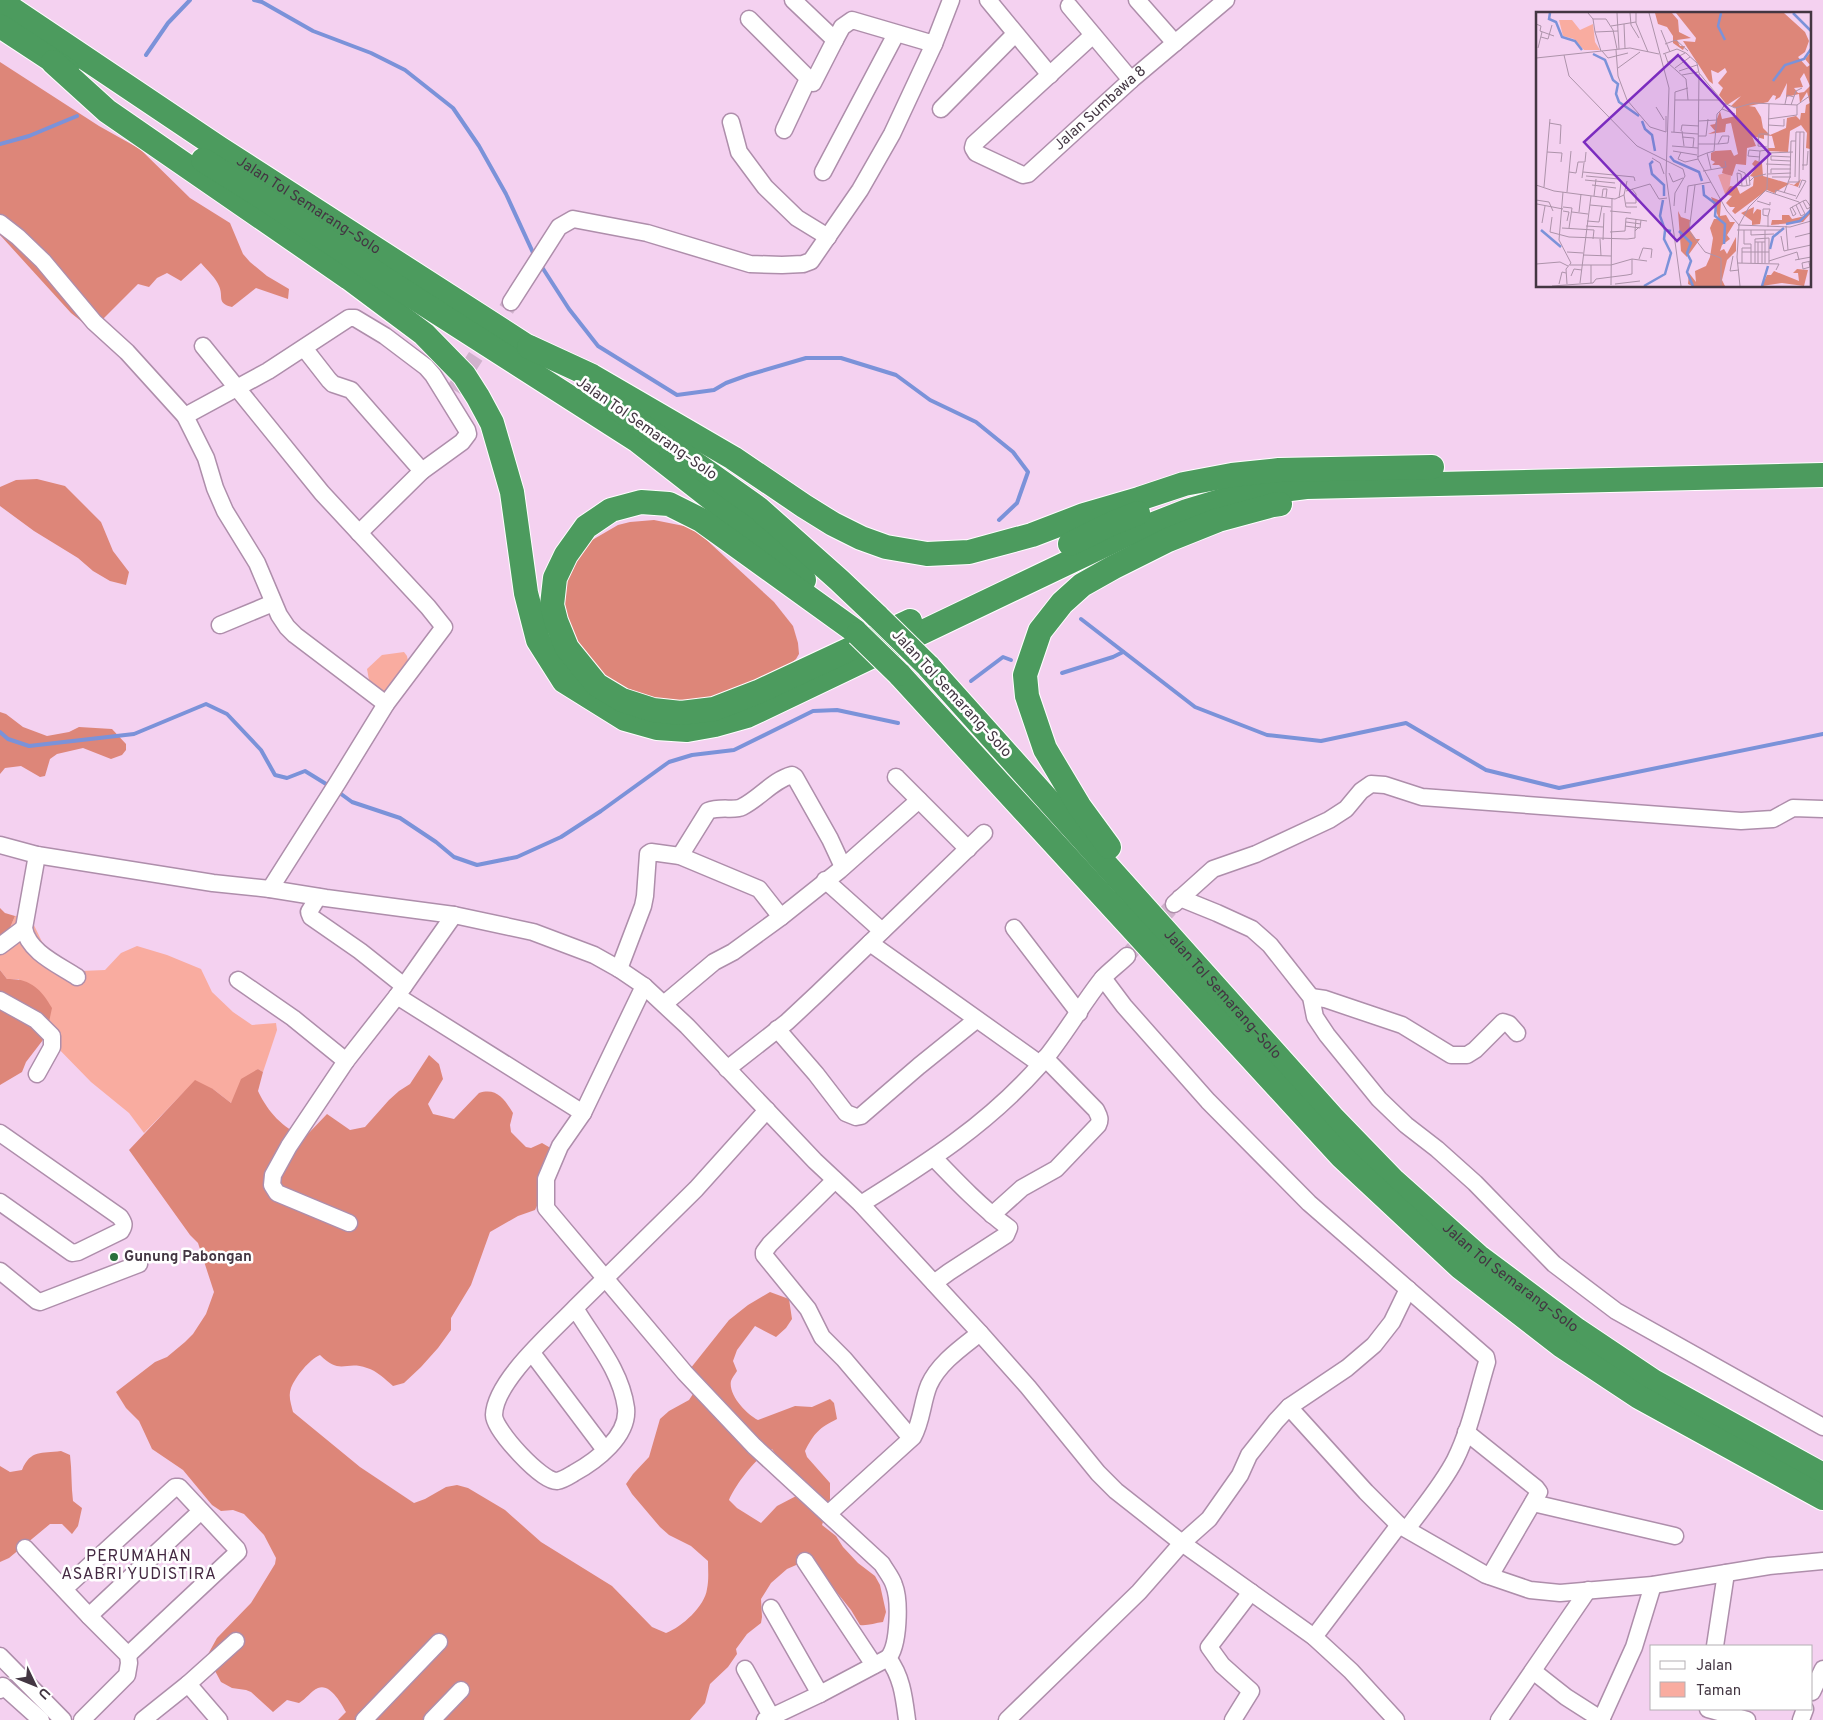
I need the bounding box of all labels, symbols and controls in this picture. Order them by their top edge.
inset map [1536,12,1810,288]
street label: Jalan Sumbawa 8 [1050,62,1150,155]
street label: Jalan Tol Semarang–Solo [232,152,384,259]
street label: Jalan Tol Semarang–Solo [572,373,720,485]
street label: Jalan Tol Semarang–Solo [887,626,1015,762]
street label: Jalan Tol Semarang–Solo [1159,925,1285,1063]
street label: Jalan Tol Semarang–Solo [1438,1219,1582,1337]
place label: Gunung Pabongan [124,1248,252,1267]
marker: Gunung Pabongan [108,1251,120,1263]
district label: PERUMAHAN ASABRI YUDISTIRA [61,1547,217,1585]
legend [1650,1645,1813,1710]
text: Jalan [1696,1657,1733,1676]
north arrow [10,1660,60,1710]
text: Taman [1696,1682,1741,1701]
text: U [34,1683,53,1702]

